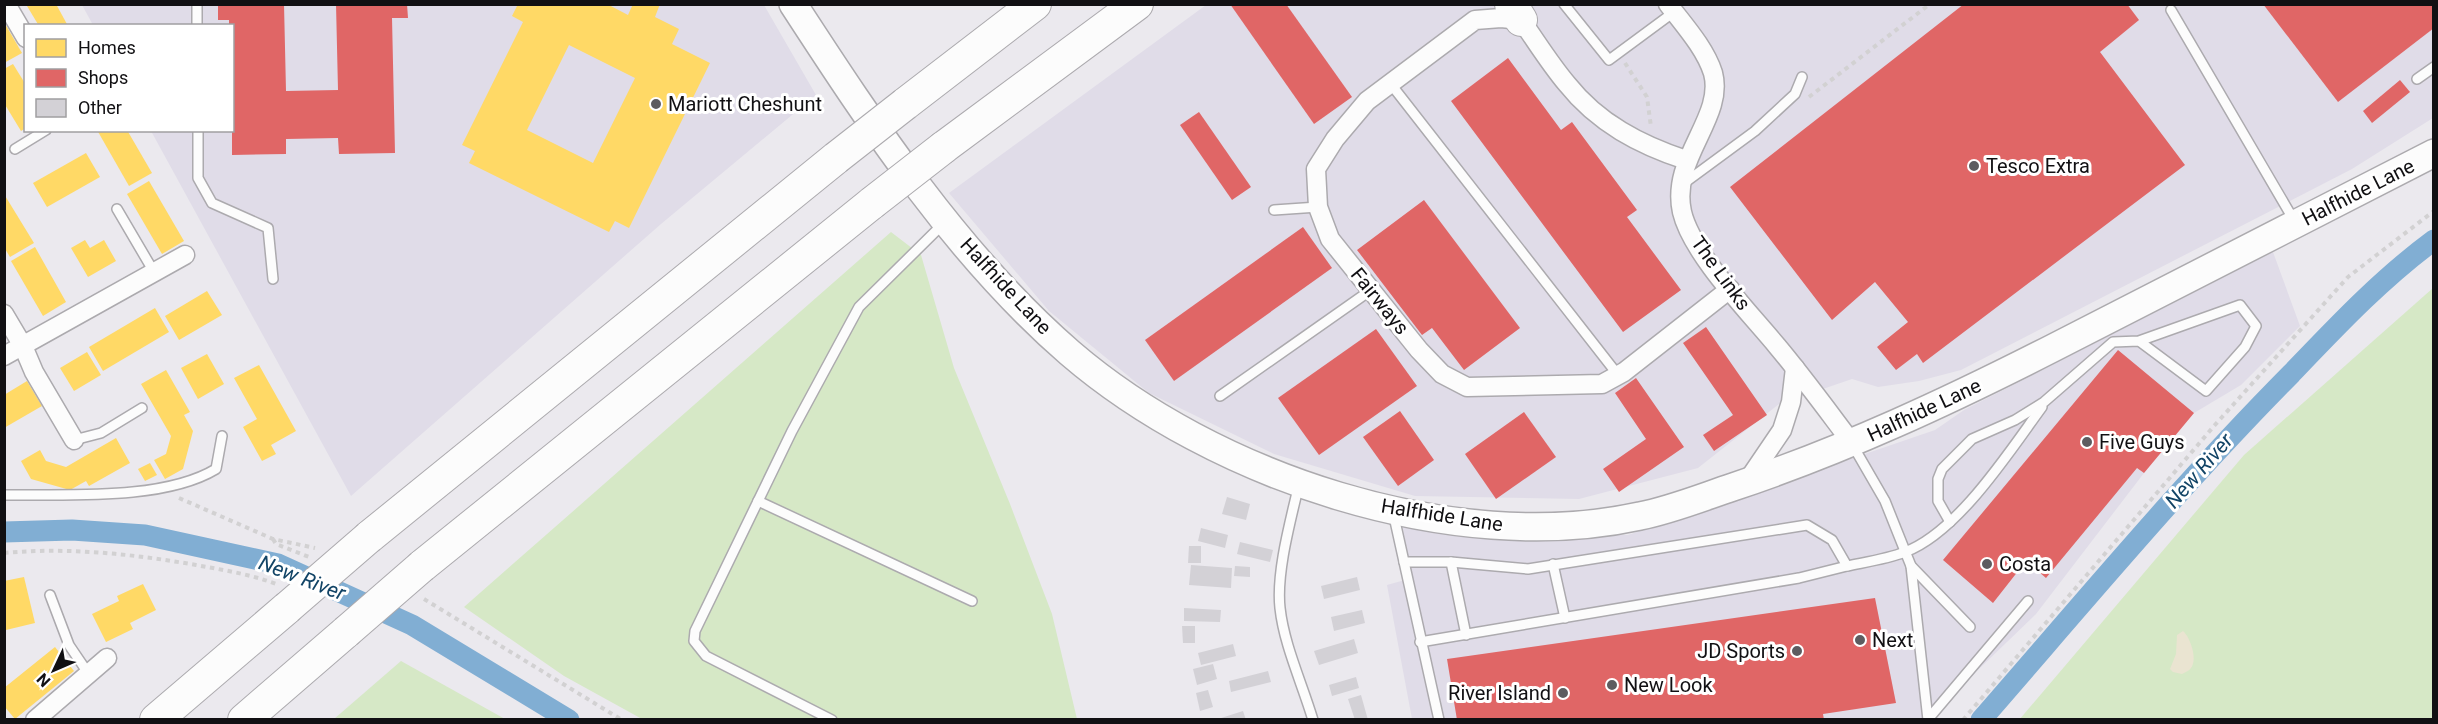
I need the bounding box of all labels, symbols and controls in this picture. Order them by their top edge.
legend [24,24,234,132]
text: Homes [78,37,136,58]
text: Shops [78,67,128,88]
place label: Mariott Cheshunt [668,92,822,116]
text: Other [78,97,122,118]
marker: Mariott Cheshunt [649,97,663,111]
street label: Halfhide Lane [2298,153,2418,231]
place label: Tesco Extra [1986,154,2090,178]
marker: Tesco Extra [1967,159,1981,173]
street label: The Links [1686,231,1756,315]
street label: Halfhide Lane [955,233,1057,339]
street label: Fairways [1346,263,1414,339]
street label: Halfhide Lane [1863,373,1985,447]
water label: New River [2160,428,2239,513]
place label: Five Guys [2099,430,2184,454]
marker: Five Guys [2080,435,2094,449]
street label: Halfhide Lane [1379,494,1505,536]
water label: New River [255,551,350,606]
place label: Costa [1999,552,2051,576]
marker: Costa [1980,557,1994,571]
place label: Next [1872,628,1913,652]
marker: Next [1853,633,1867,647]
place label: JD Sports [1697,639,1785,663]
north arrow [24,640,84,700]
marker: JD Sports [1790,644,1804,658]
text: N [33,669,54,691]
place label: New Look [1624,673,1713,697]
marker: New Look [1605,678,1619,692]
place label: River Island [1448,681,1551,705]
marker: River Island [1556,686,1570,700]

